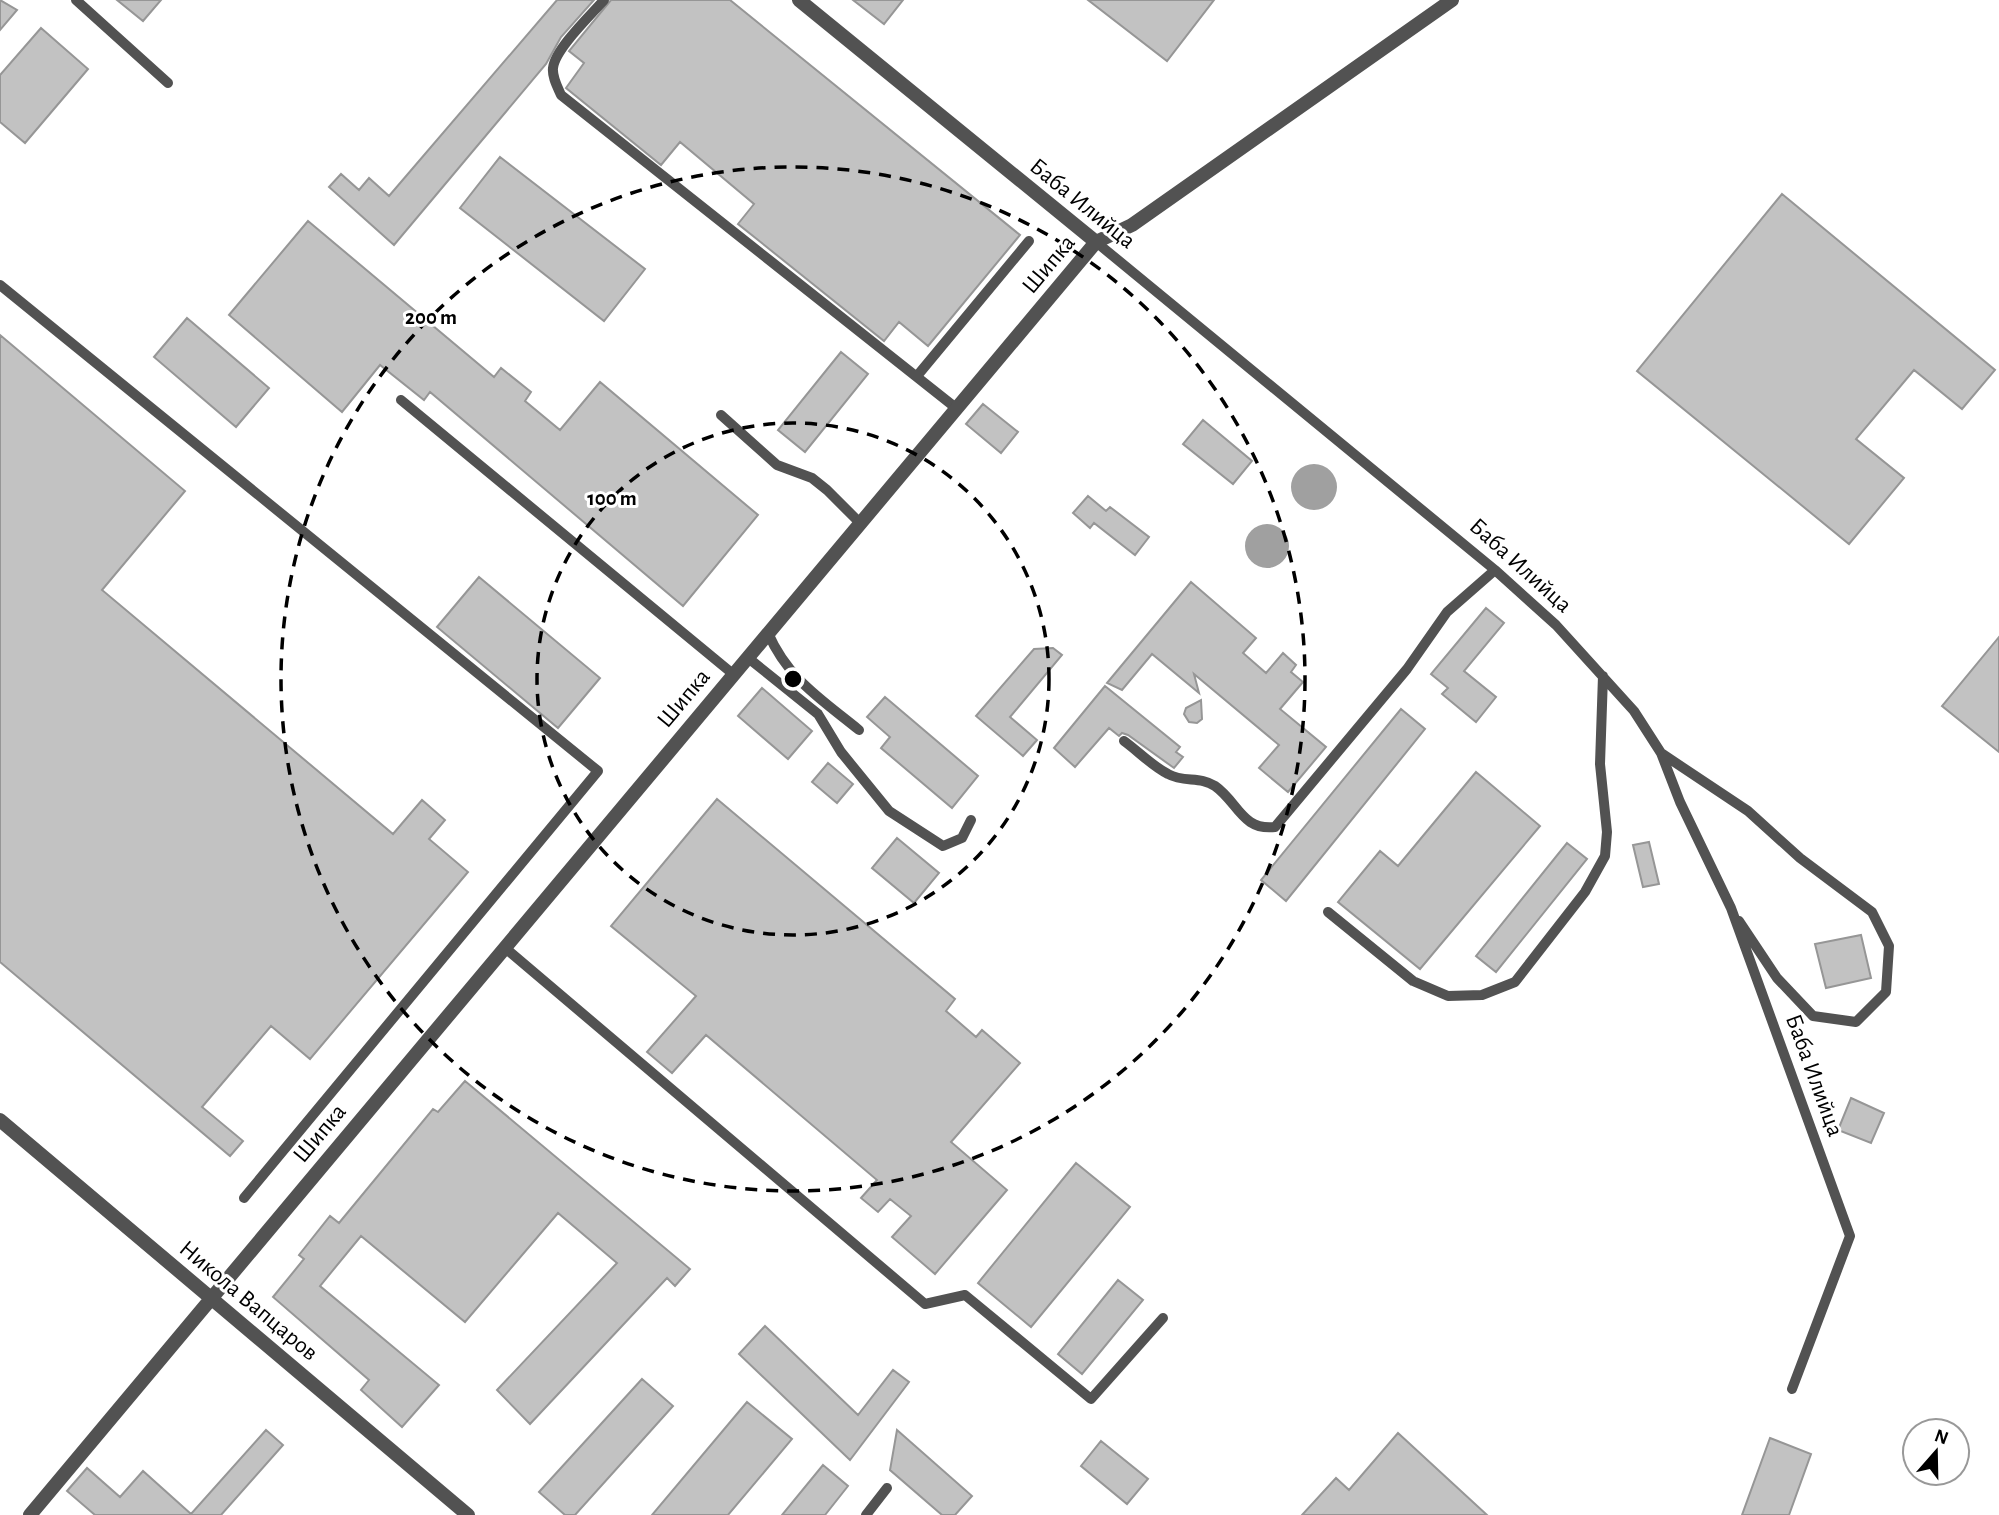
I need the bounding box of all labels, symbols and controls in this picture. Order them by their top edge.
street label: Баба Илийца [1025,154,1140,253]
street label: Шипка [1018,231,1080,299]
text: 200 m [405,307,457,328]
text: 100 m [587,488,637,509]
street label: Баба Илийца [1465,514,1576,618]
street label: Шипка [653,665,715,733]
centre of rings [781,667,805,691]
street label: Баба Илийца [1781,1011,1847,1140]
street label: Шипка [289,1100,351,1168]
street label: Никола Вапцаров [175,1236,322,1365]
north arrow [1901,1417,1971,1487]
text: N [1932,1426,1951,1449]

